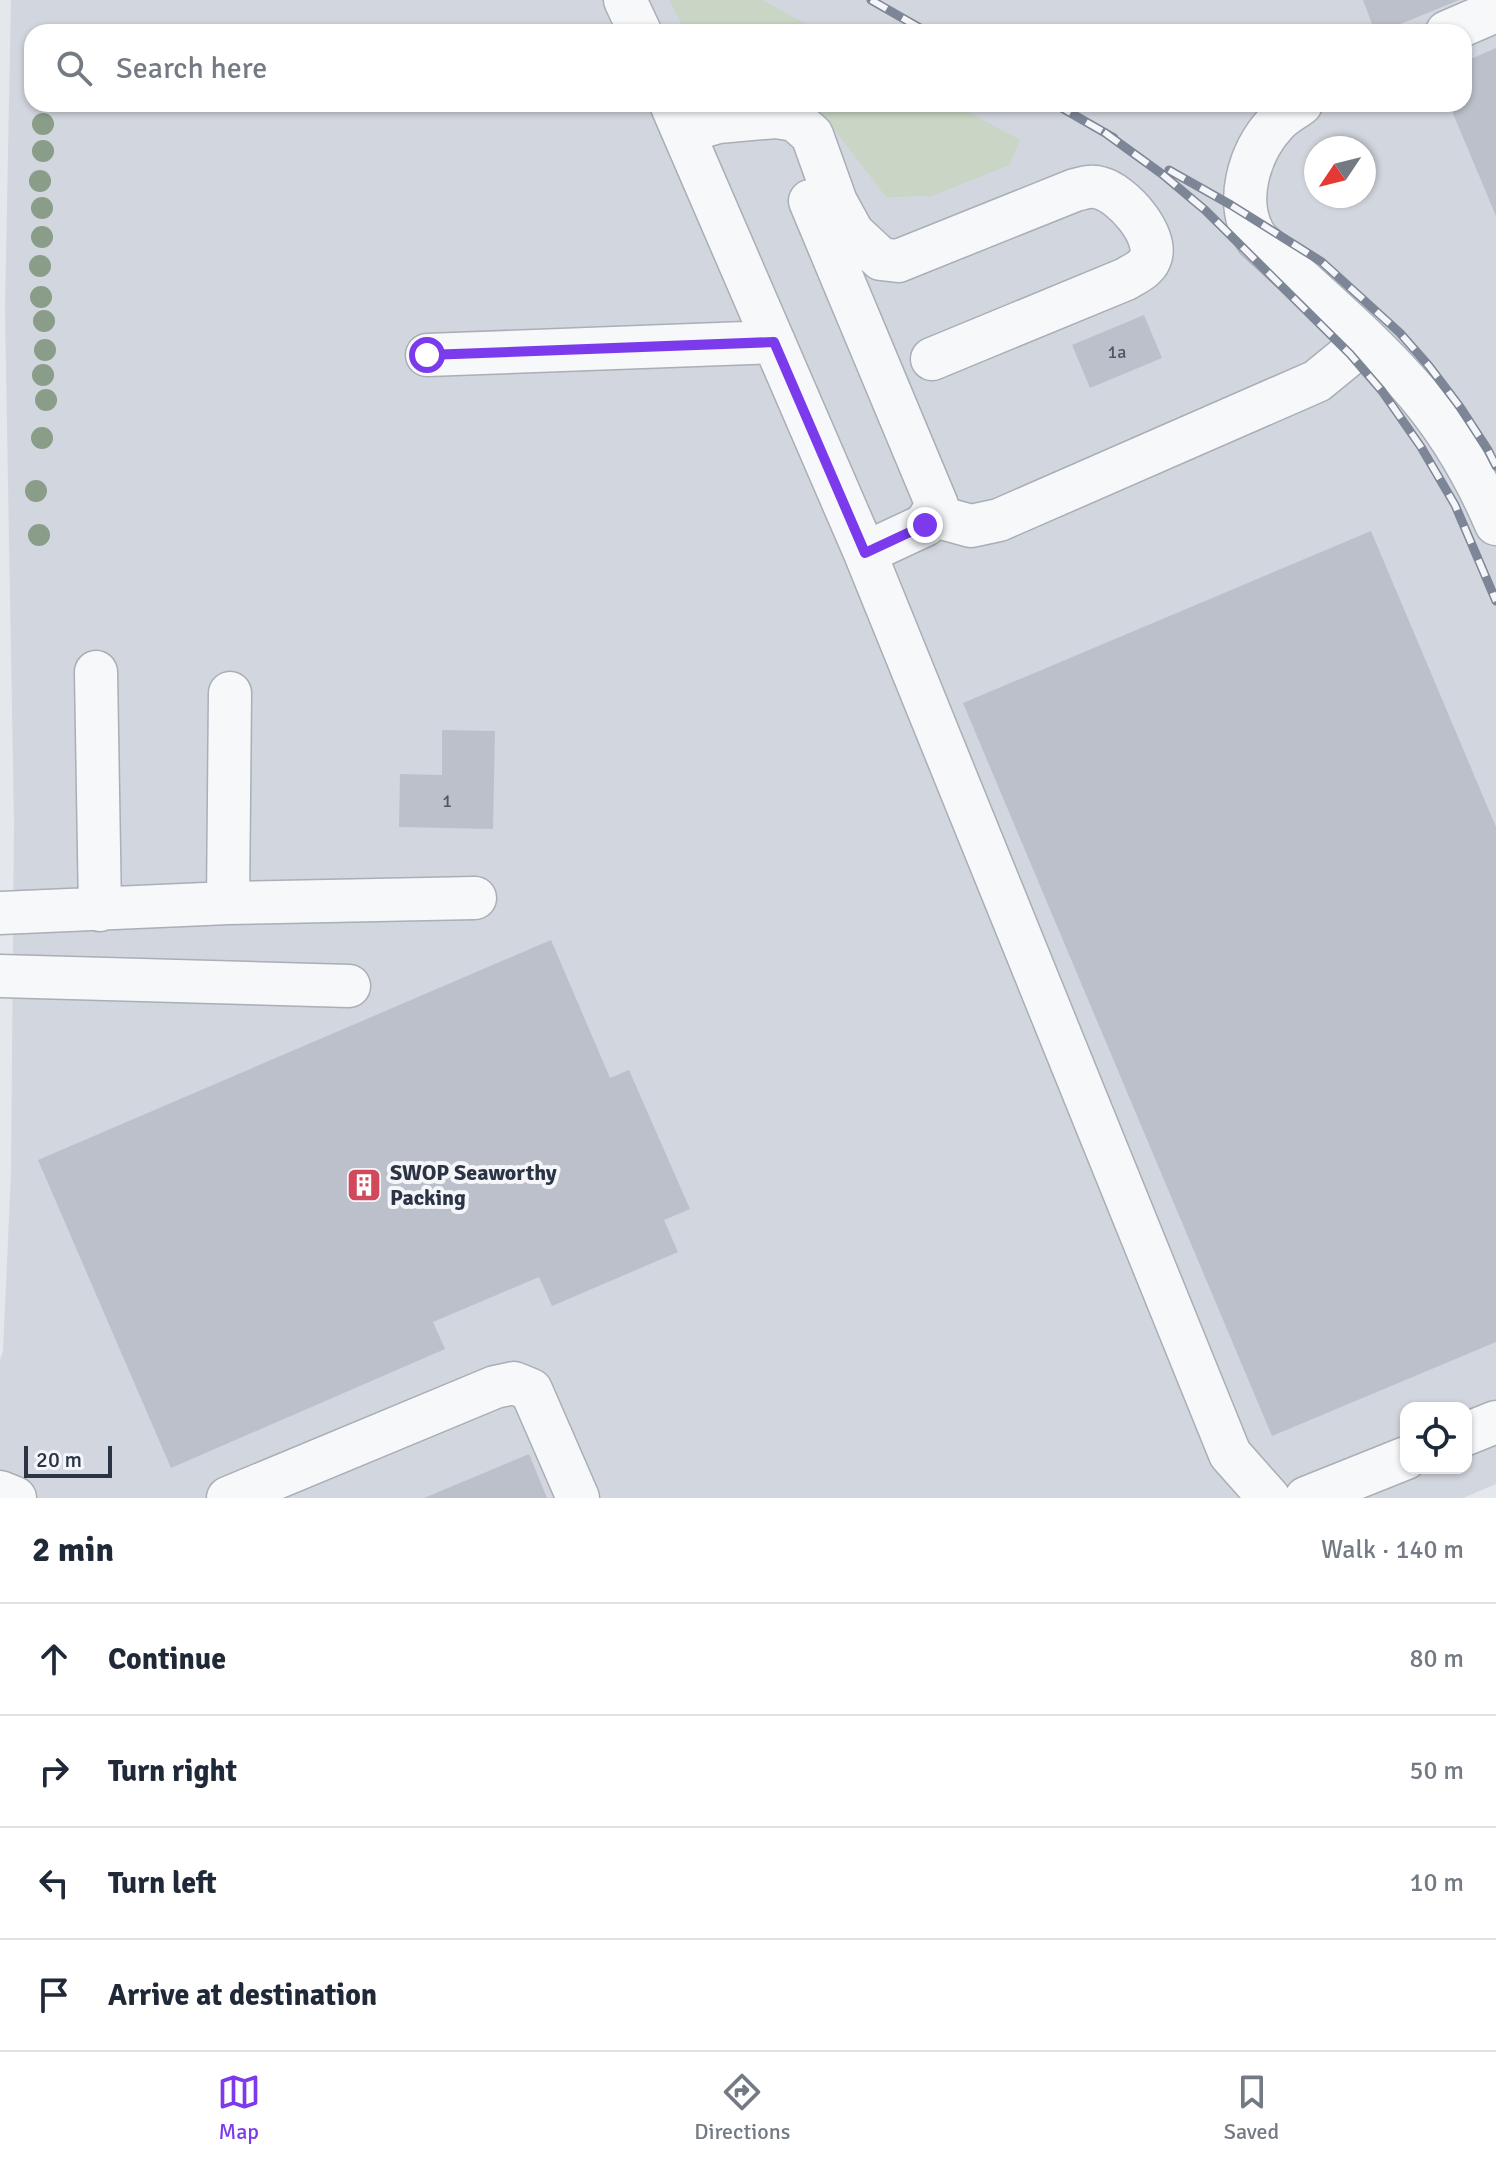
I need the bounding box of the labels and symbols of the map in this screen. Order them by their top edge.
north arrow [1304,136,1376,208]
route start [409,337,445,373]
house number: 1a [1108,341,1126,363]
route end [907,507,943,543]
house number: 1 [442,790,452,812]
place label: SWOP Seaworthy Packing [390,1159,557,1211]
building icon: SWOP Seaworthy Packing [345,1166,383,1204]
scale bar [24,1442,112,1478]

